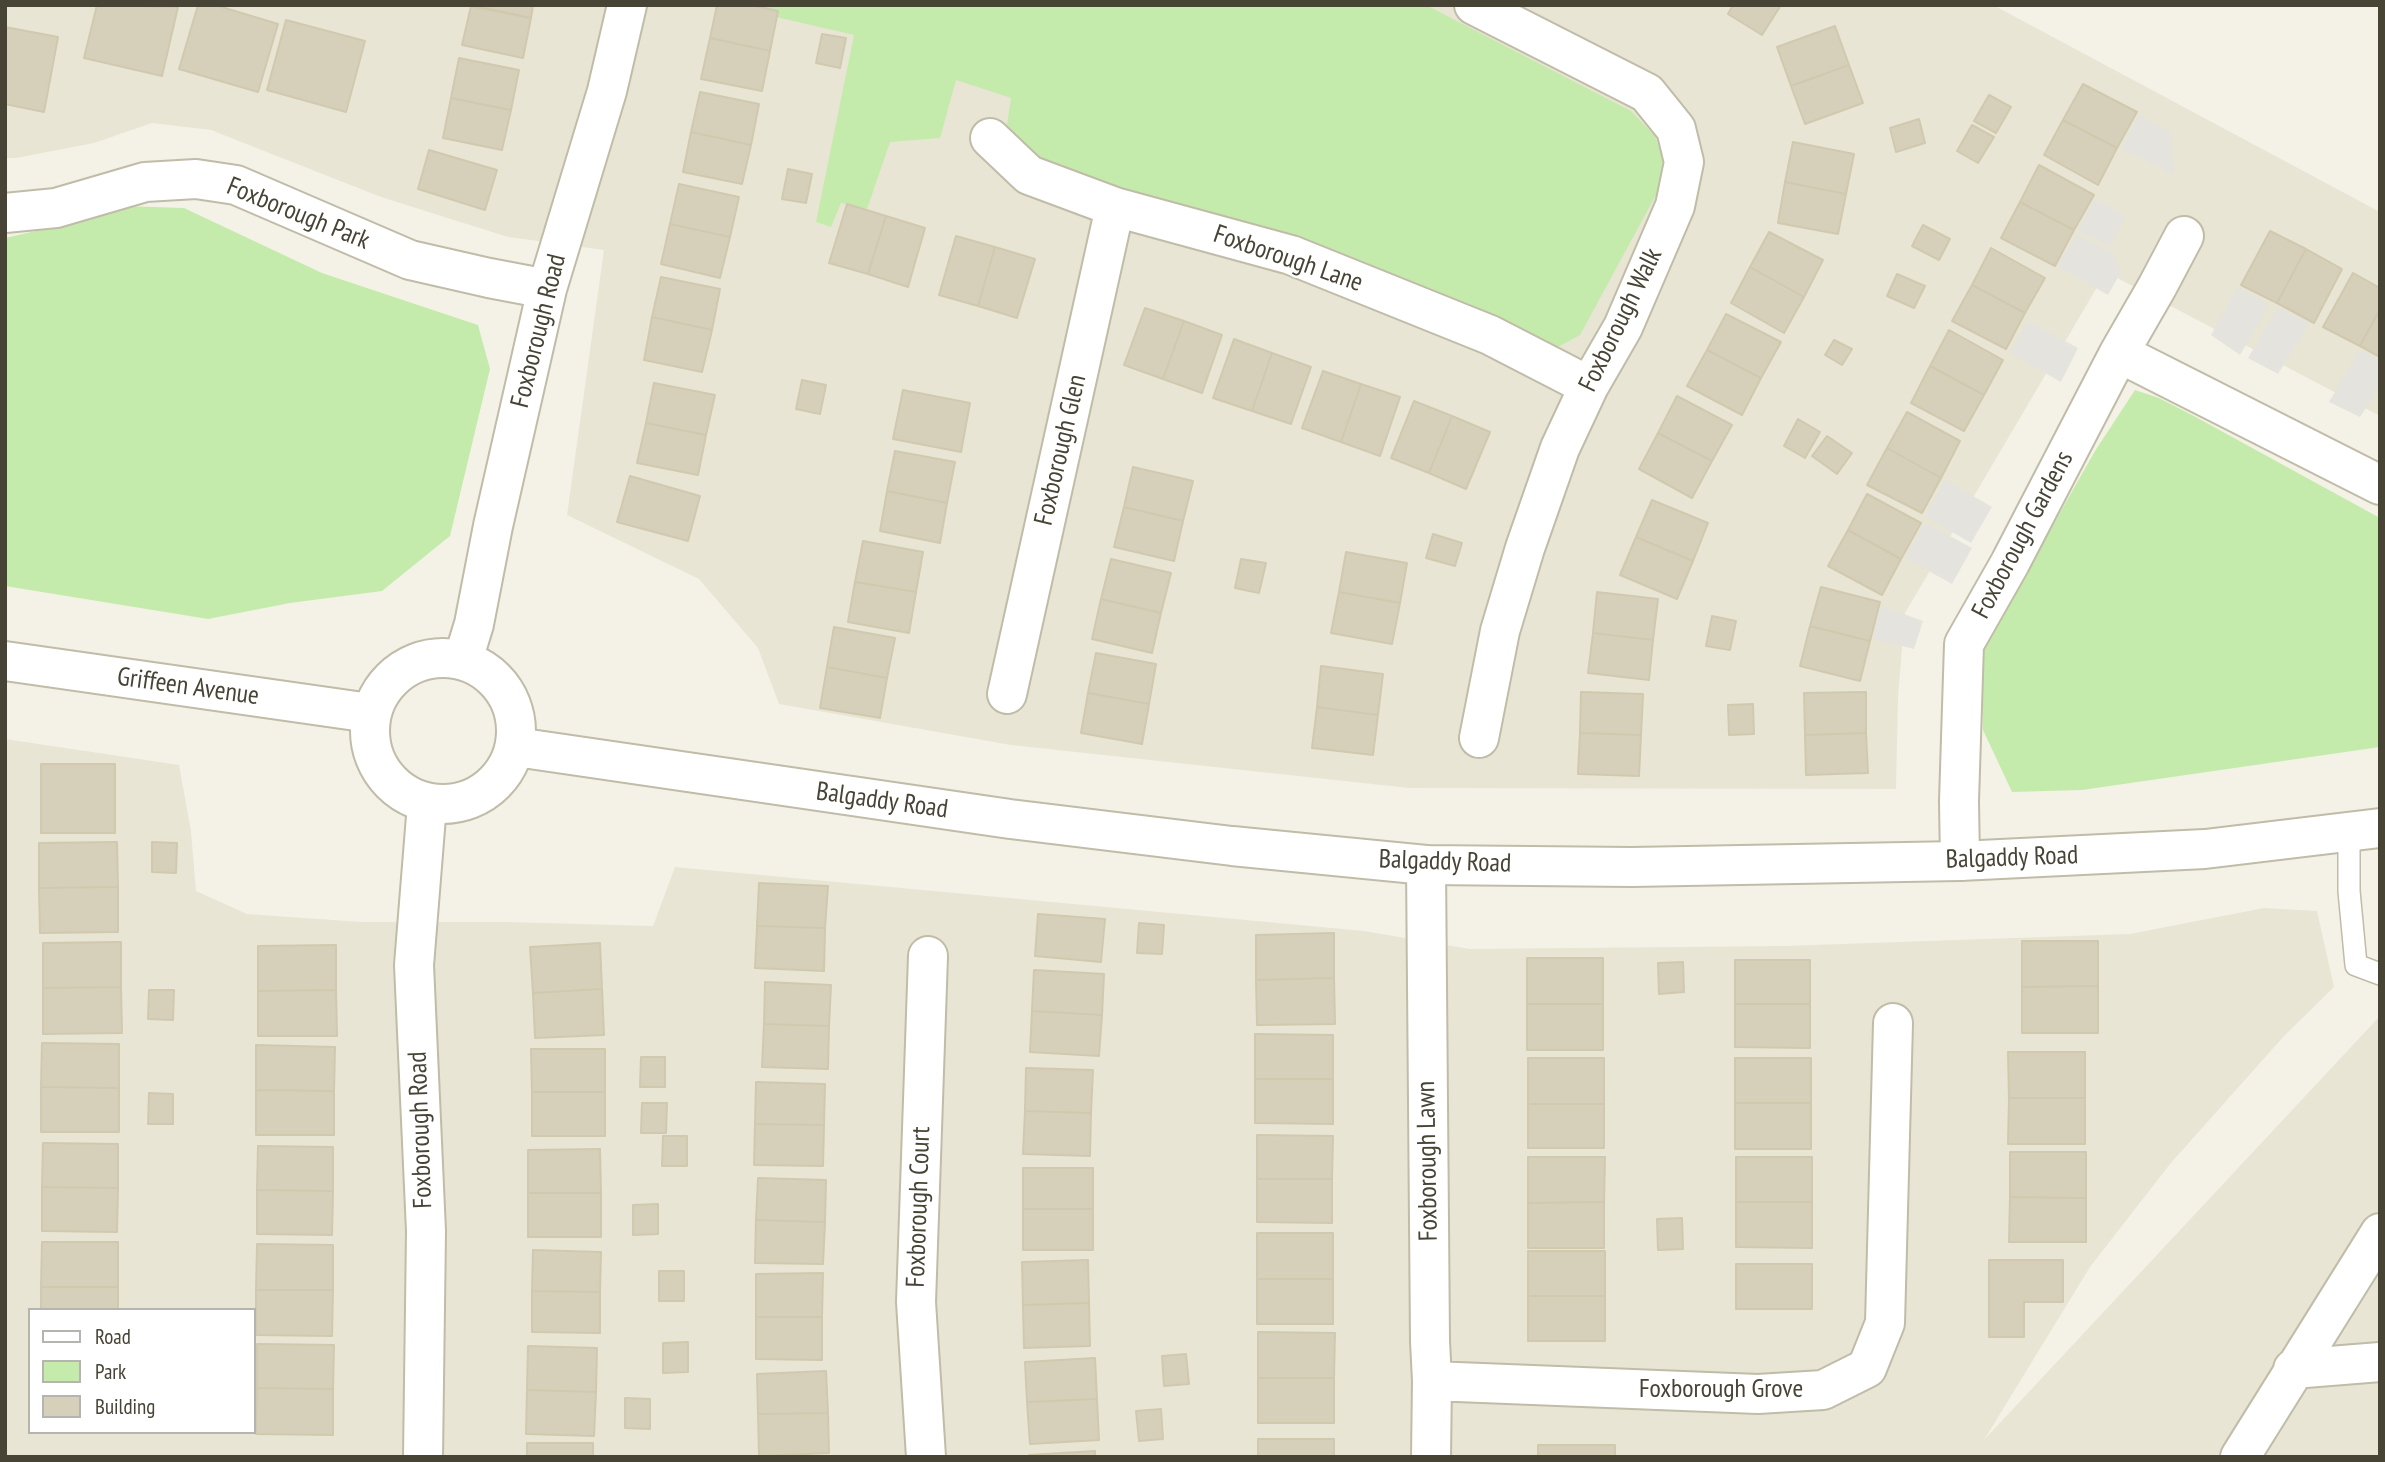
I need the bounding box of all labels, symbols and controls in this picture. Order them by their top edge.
street label: Foxborough Park [222,171,374,257]
street label: Foxborough Lane [1209,219,1367,299]
street label: Foxborough Walk [1573,243,1669,397]
street label: Foxborough Road [505,251,573,411]
street label: Foxborough Glen [1029,372,1093,528]
street label: Foxborough Gardens [1966,446,2080,624]
street label: Griffeen Avenue [115,662,261,712]
street label: Balgaddy Road [814,776,950,826]
street label: Balgaddy Road [1945,840,2079,876]
street label: Balgaddy Road [1378,844,1512,880]
street label: Foxborough Road [403,1051,439,1209]
street label: Foxborough Lawn [1411,1081,1445,1241]
street label: Foxborough Court [901,1126,937,1288]
legend [28,1308,256,1434]
text: Road [95,1323,131,1350]
text: Park [95,1358,126,1385]
street label: Foxborough Grove [1639,1374,1803,1406]
text: Building [95,1393,155,1420]

